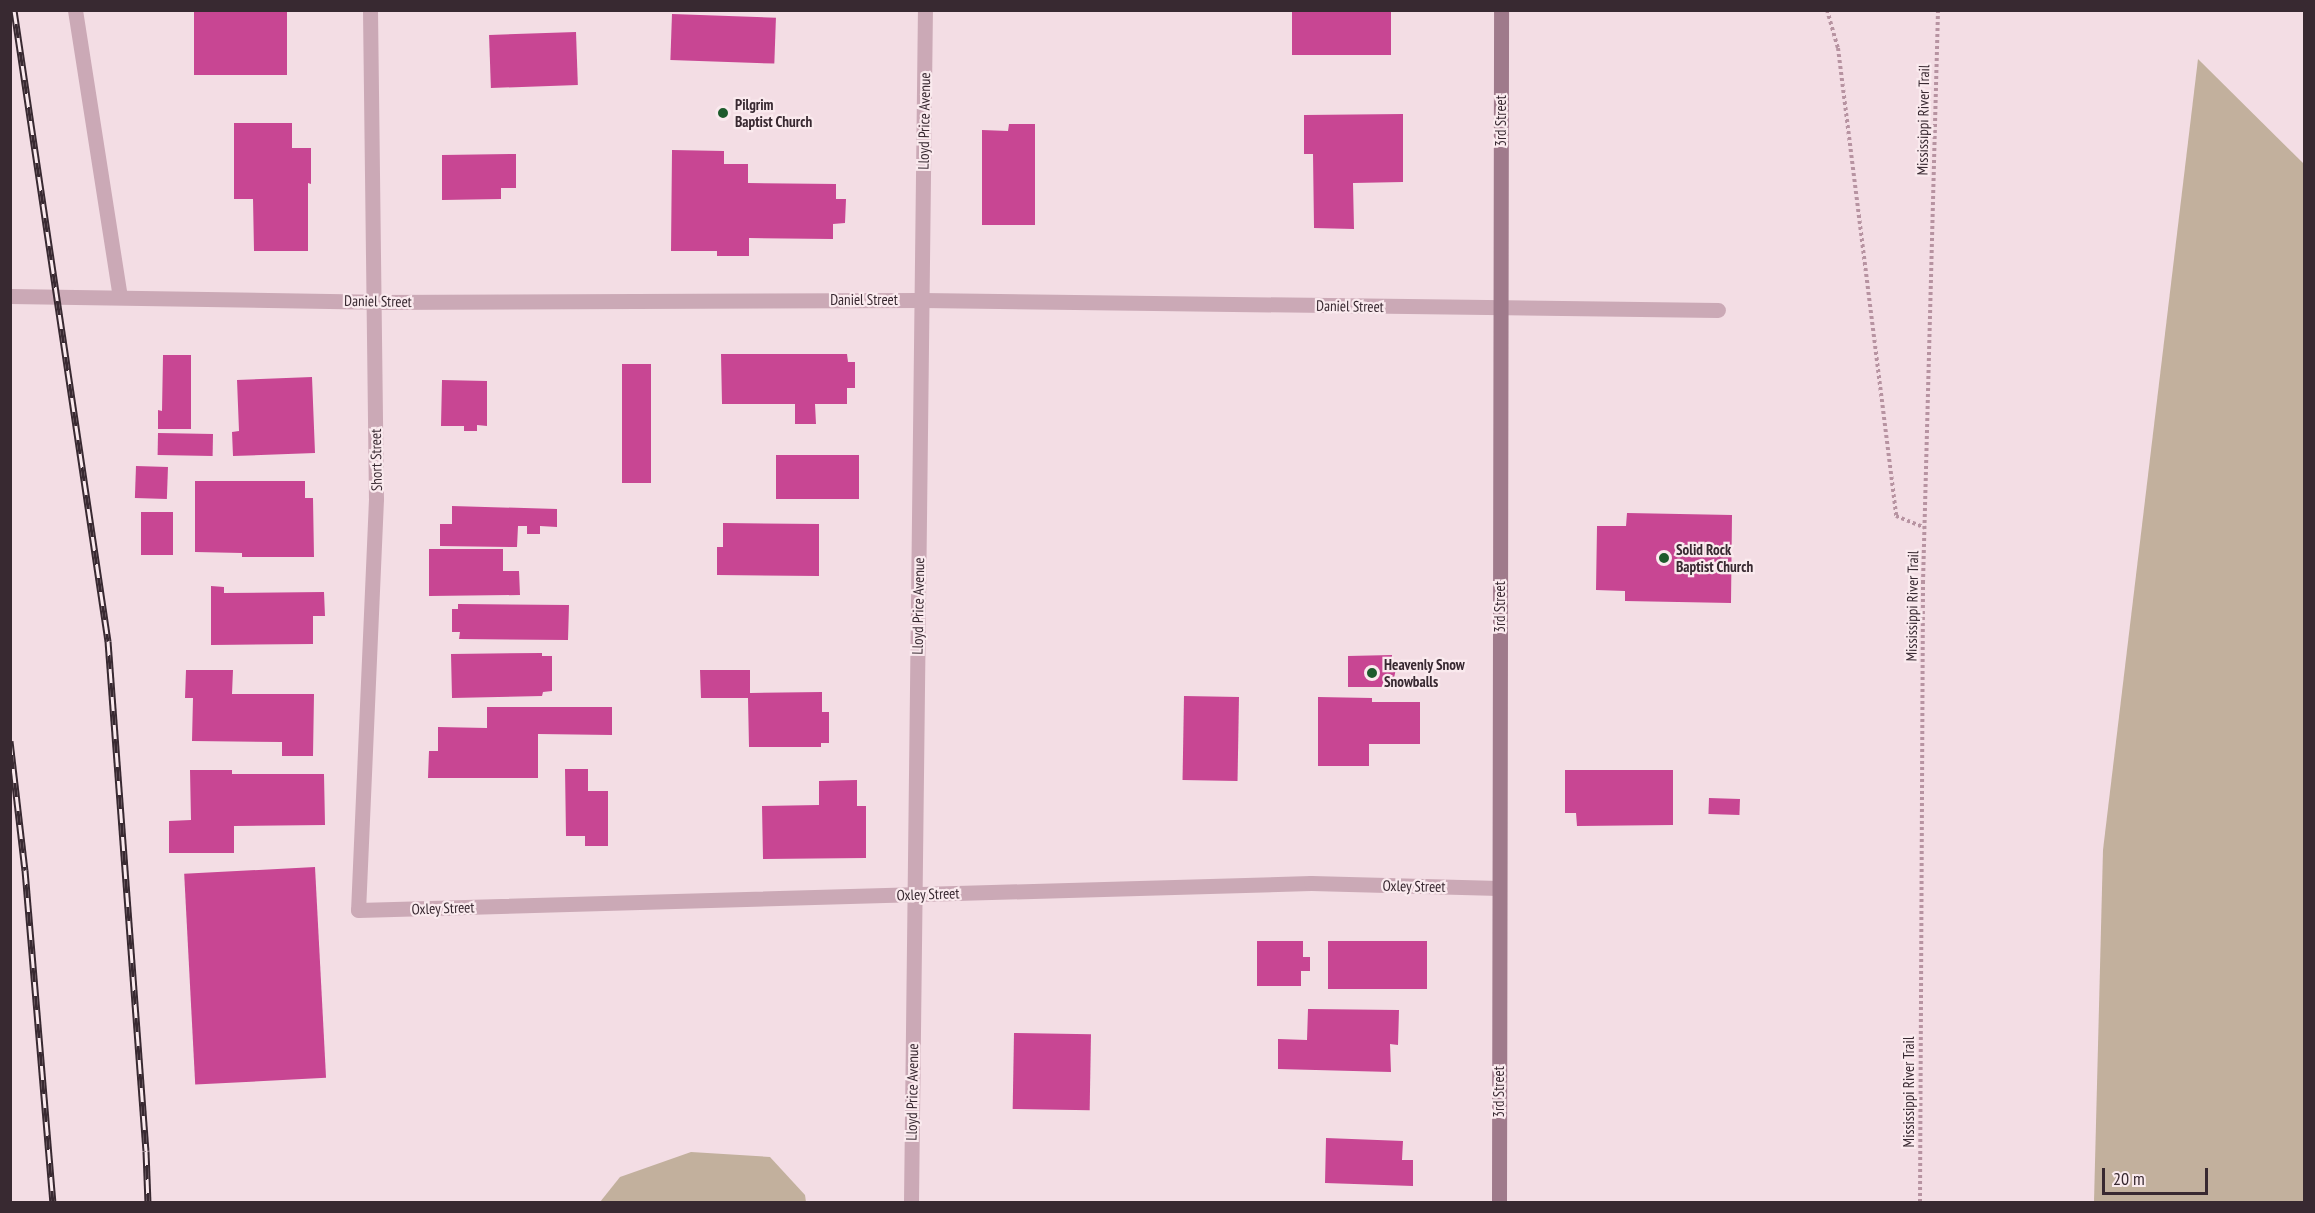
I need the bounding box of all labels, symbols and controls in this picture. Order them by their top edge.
street label: Mississippi River Trail [1913,64,1933,176]
street label: Lloyd Price Avenue [914,72,934,170]
place label: Pilgrim Baptist Church [735,95,812,130]
street label: 3rd Street [1492,95,1510,147]
marker: Pilgrim Baptist Church [716,106,730,120]
street label: Daniel Street [344,291,412,311]
street label: Daniel Street [830,291,898,309]
street label: Daniel Street [1316,296,1384,316]
street label: Short Street [366,429,386,491]
place label: Solid Rock Baptist Church [1676,540,1753,575]
street label: Mississippi River Trail [1902,550,1922,662]
marker: Solid Rock Baptist Church [1657,551,1671,565]
street label: Lloyd Price Avenue [908,557,928,655]
street label: 3rd Street [1491,581,1509,633]
place label: Heavenly Snow Snowballs [1384,655,1465,690]
marker: Heavenly Snow Snowballs [1365,666,1379,680]
street label: Oxley Street [1382,876,1446,896]
street label: Oxley Street [896,884,960,904]
street label: Oxley Street [411,898,475,918]
street label: Mississippi River Trail [1900,1036,1918,1148]
street label: Lloyd Price Avenue [902,1043,922,1141]
street label: 3rd Street [1490,1066,1508,1118]
scale bar [2105,1156,2212,1194]
text: 20 m [2113,1167,2145,1190]

